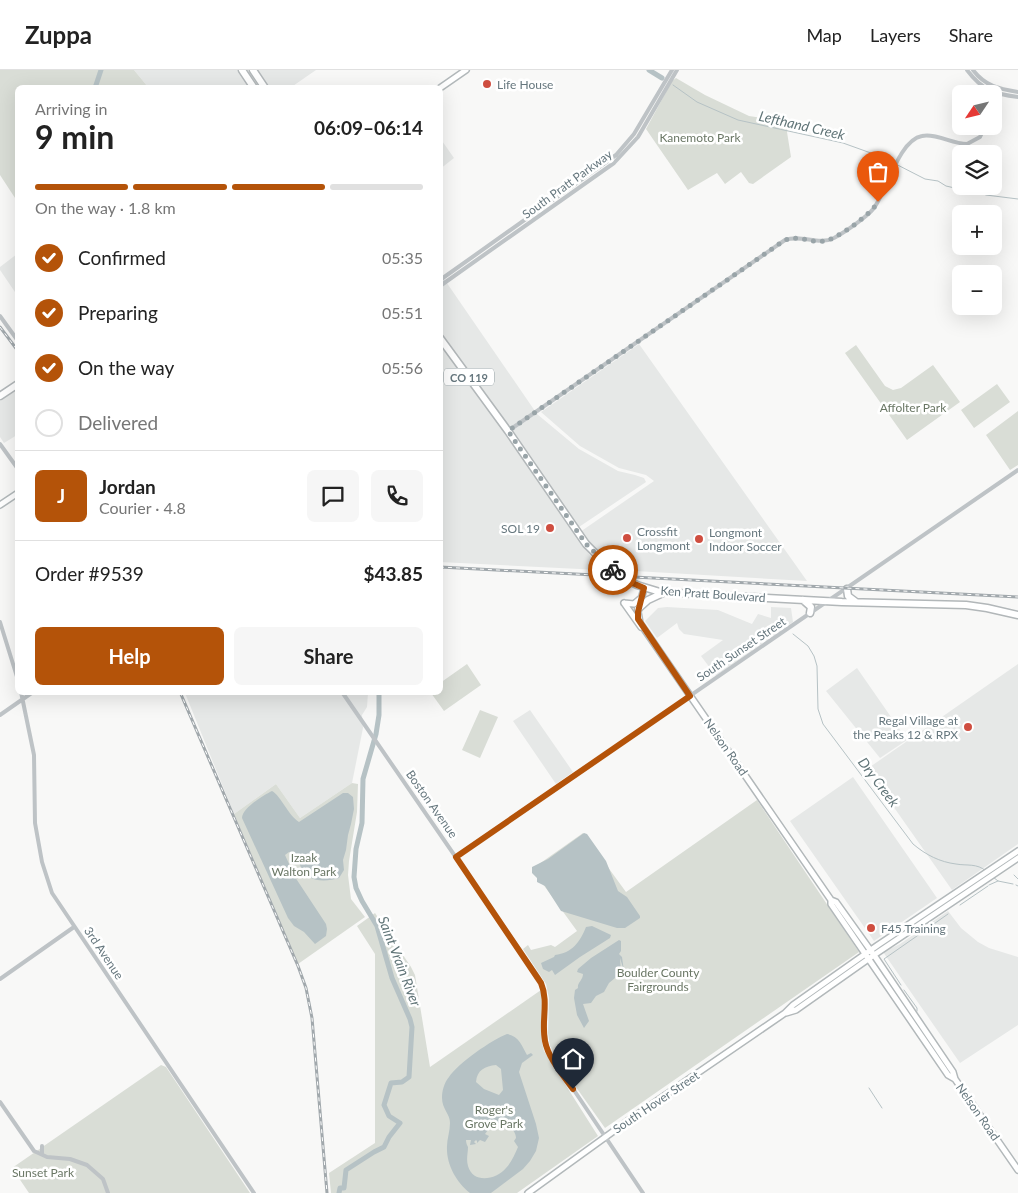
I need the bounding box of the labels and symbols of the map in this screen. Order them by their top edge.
place label: Life House [497,77,553,92]
marker: Life House [481,78,493,90]
north arrow [952,85,1002,135]
water label: Lefthand Creek [757,107,847,143]
park label: Kanemoto Park [659,130,741,145]
street label: South Pratt Parkway [519,146,615,222]
pin [857,151,899,202]
road number: CO 119 [444,368,494,386]
park label: Affolter Park [880,400,947,415]
place label: SOL 19 [501,521,540,536]
marker: SOL 19 [544,522,556,534]
place label: Crossfit Longmont [637,524,691,553]
place label: Longmont Indoor Soccer [709,525,782,554]
marker: Crossfit Longmont [621,532,633,544]
marker: Longmont Indoor Soccer [693,533,705,545]
courier [588,545,638,595]
street label: Ken Pratt Boulevard [660,583,766,605]
street label: South Sunset Street [694,613,789,684]
place label: Regal Village at the Peaks 12 & RPX [853,713,959,742]
street label: Nelson Road [701,715,751,779]
marker: Regal Village at the Peaks 12 & RPX [962,721,974,733]
water label: Dry Creek [855,754,903,810]
street label: Boston Avenue [403,767,461,841]
park label: Izaak Walton Park [272,850,337,879]
water label: Saint Vrain River [375,913,425,1009]
place label: F45 Training [881,921,946,936]
marker: F45 Training [865,922,877,934]
street label: 3rd Avenue [81,924,127,982]
park label: Boulder County Fairgrounds [617,965,700,994]
pin [552,1038,594,1089]
street label: South Hover Street [610,1067,703,1136]
street label: Nelson Road [953,1080,1003,1144]
park label: Roger's Grove Park [465,1102,524,1131]
park label: Sunset Park [12,1165,75,1180]

